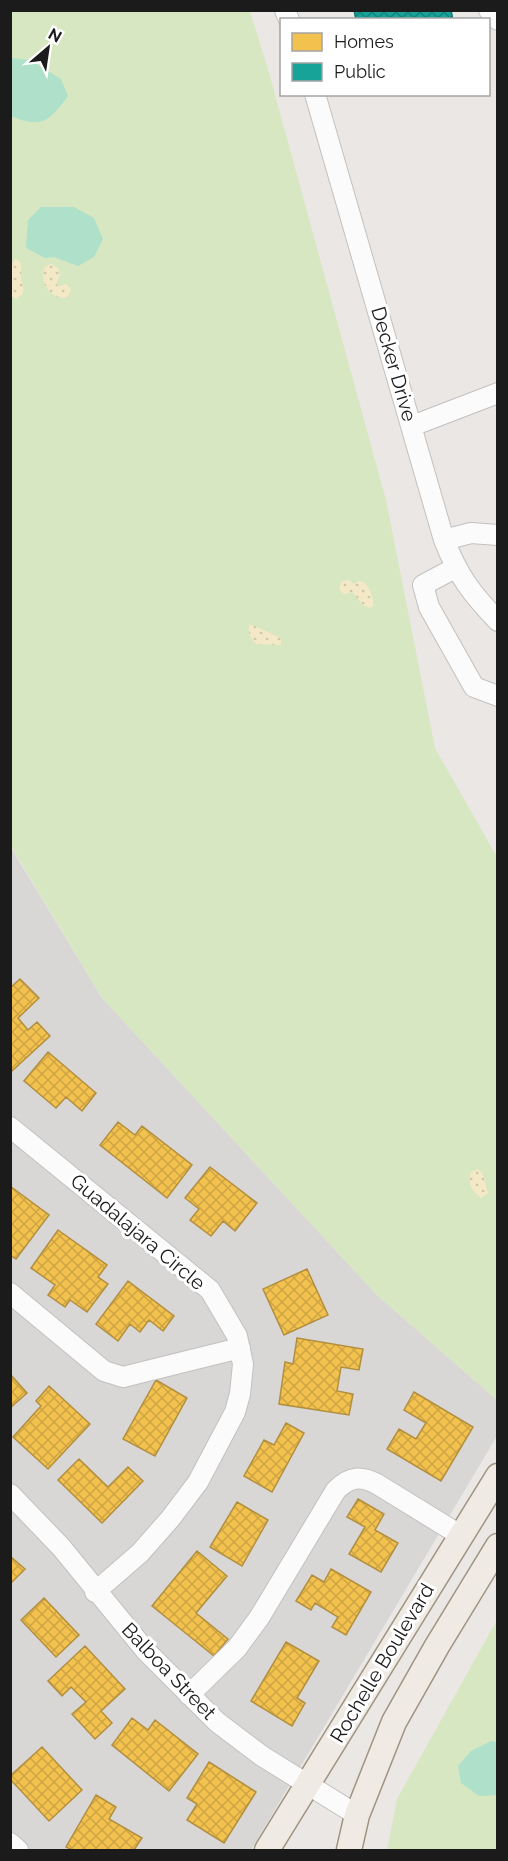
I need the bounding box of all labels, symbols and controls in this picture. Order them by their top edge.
north arrow [18,18,78,78]
legend [280,18,490,96]
text: N [45,24,65,47]
text: Homes [334,31,394,52]
text: Public [334,61,386,82]
street label: Decker Drive [366,304,422,424]
street label: Guadalajara Circle [66,1169,210,1295]
street label: Rochelle Boulevard [325,1579,439,1747]
street label: Balboa Street [117,1618,221,1725]

